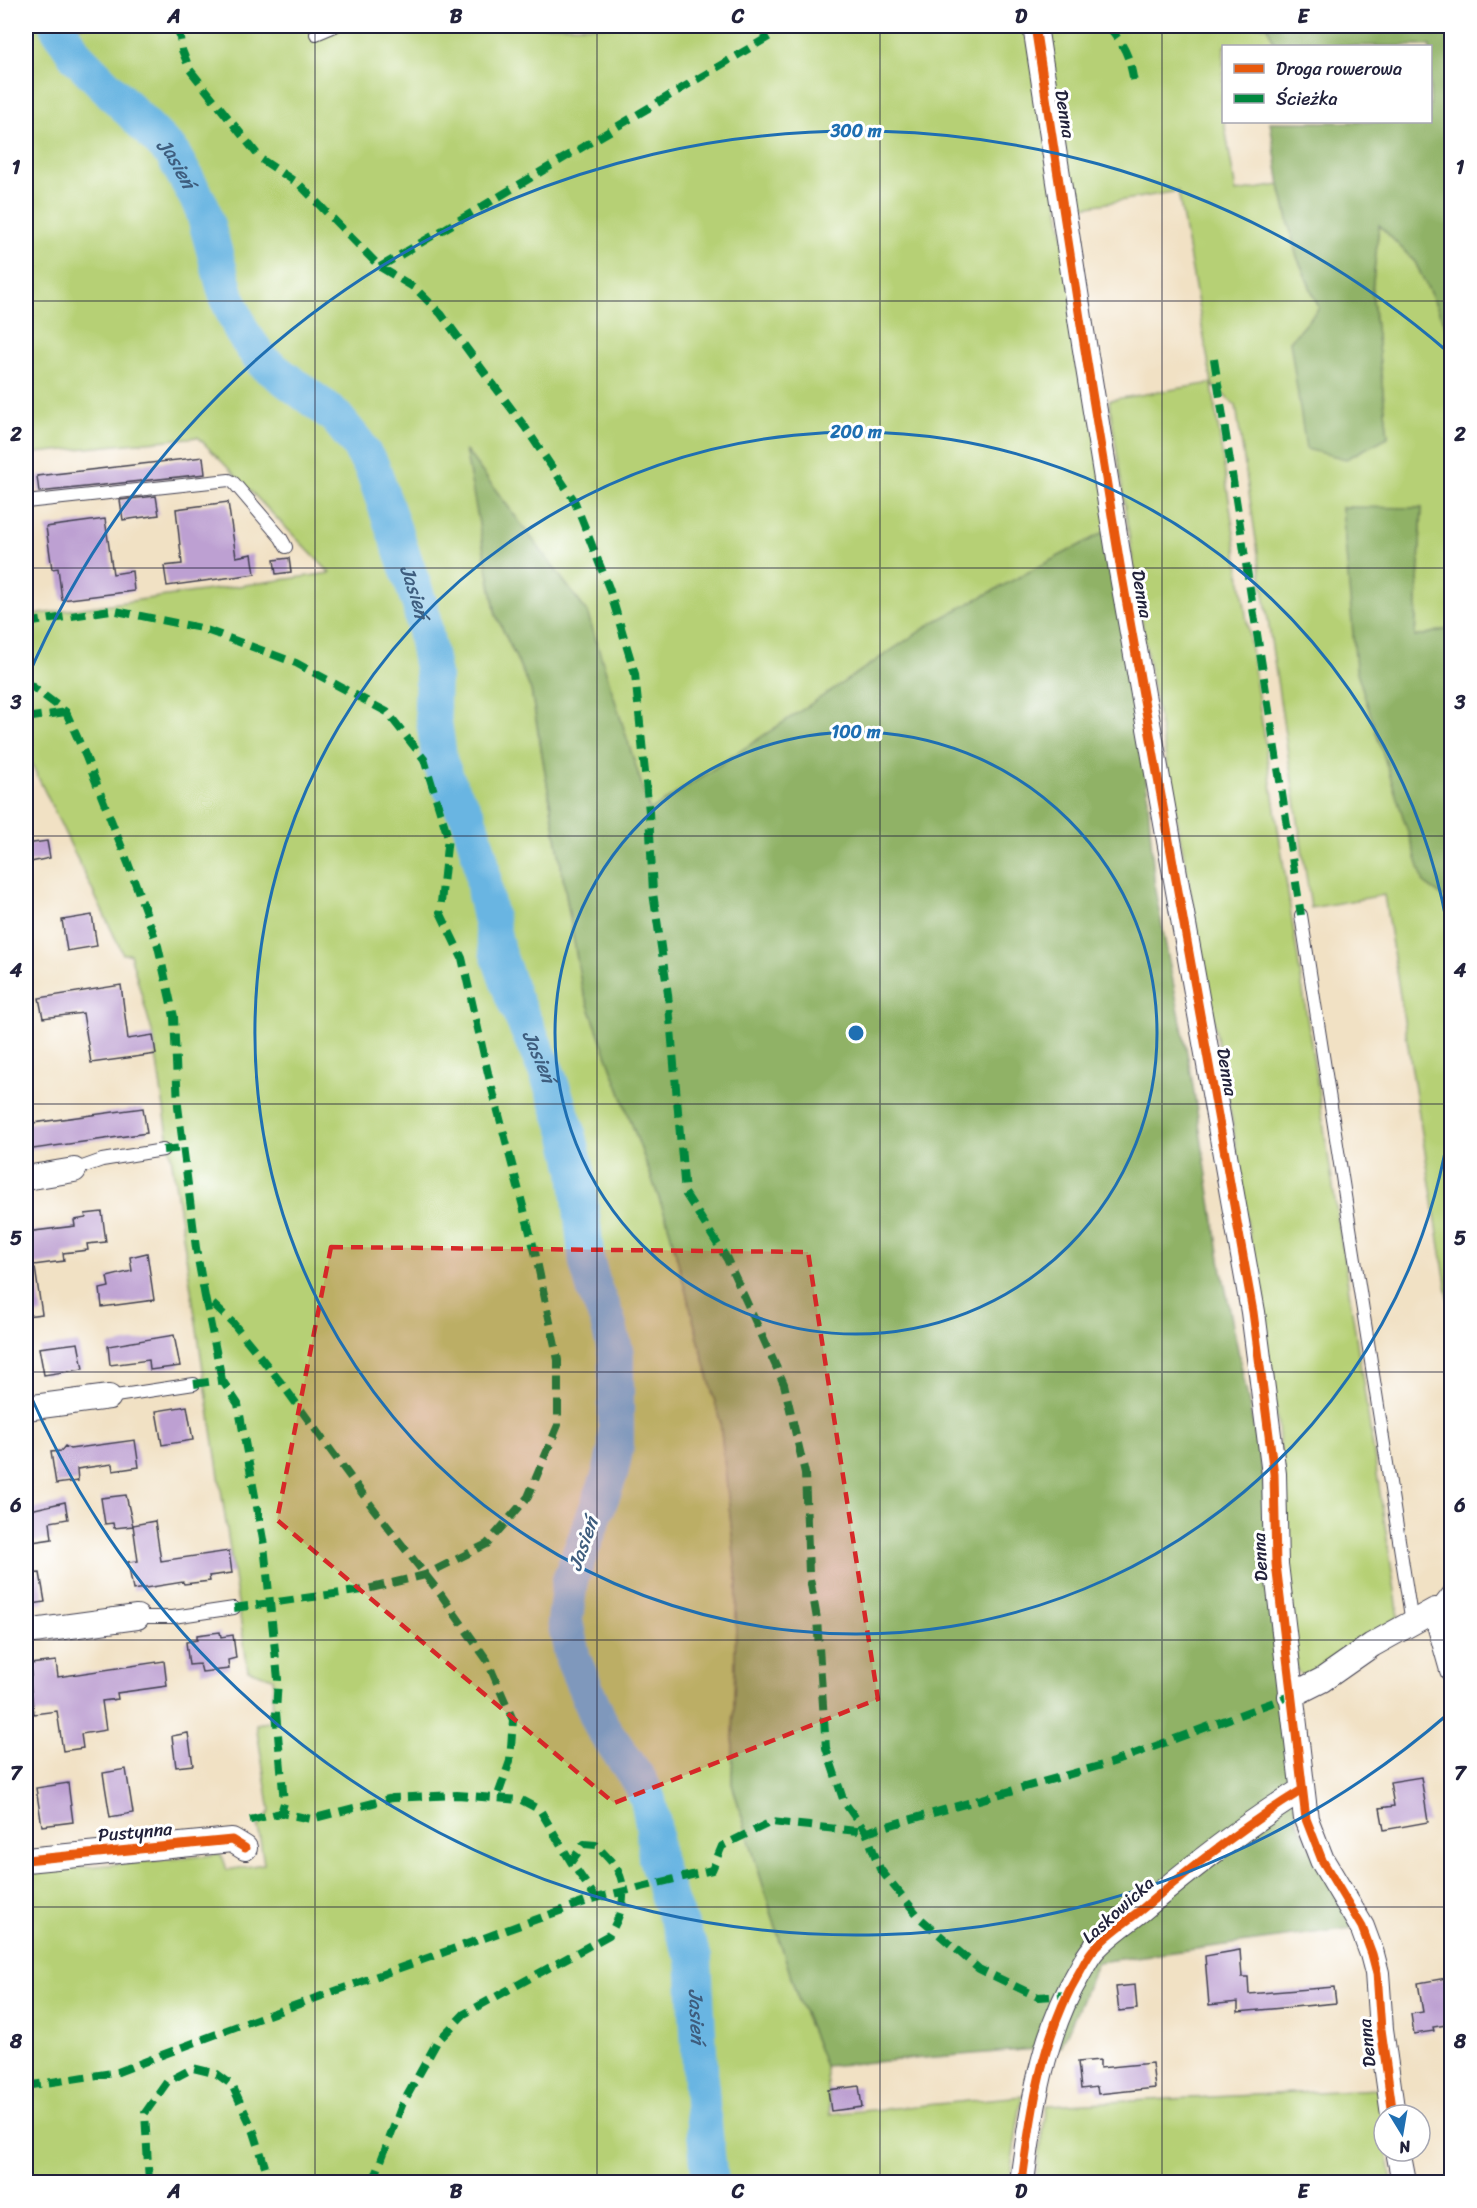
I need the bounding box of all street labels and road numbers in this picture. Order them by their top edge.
street label: Denna [1045,88,1085,141]
street label: Denna [1122,567,1162,622]
street label: Denna [1207,1045,1247,1100]
street label: Denna [1243,1531,1277,1582]
street label: Pustynna [97,1813,174,1851]
street label: Laskowicka [1074,1868,1162,1952]
street label: Denna [1348,2016,1385,2069]

